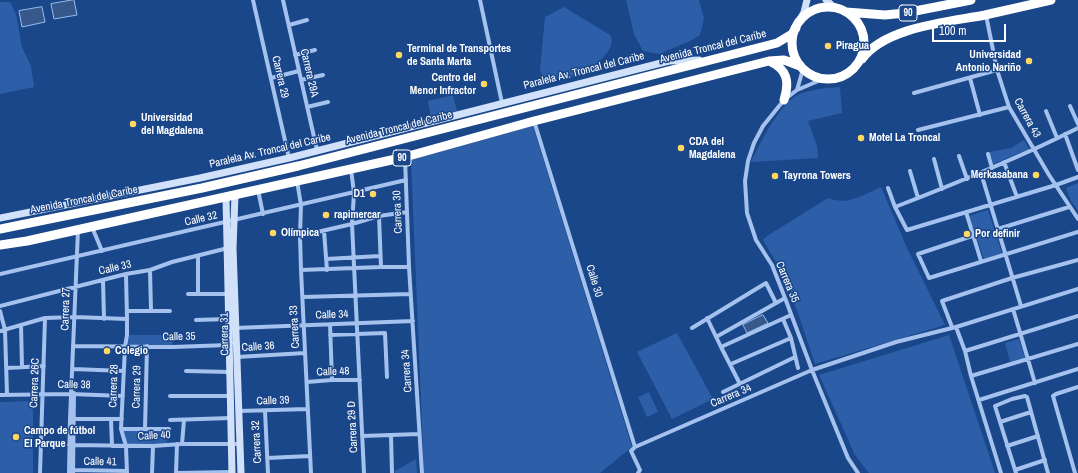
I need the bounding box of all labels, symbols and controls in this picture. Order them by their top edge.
road number: 90 [899,5,917,21]
scale bar [934,16,1008,42]
text: 100 m [939,23,966,39]
street label: Avenida Troncal del Caribe [658,27,768,67]
place label: Piragua [836,39,869,53]
marker: Piragua [823,41,833,51]
place label: Terminal de Transportes de Santa Marta [407,42,511,68]
street label: Carrera 29A [297,48,321,98]
place label: Universidad Antonio Nariño [956,48,1021,74]
marker: Terminal de Transportes de Santa Marta [394,50,404,60]
street label: Paralela Av. Troncal del Caribe [522,50,646,92]
street label: Carrera 29 [269,55,291,99]
marker: Universidad Antonio Nariño [1024,56,1034,66]
place label: Centro del Menor Infractor [410,71,476,97]
marker: Centro del Menor Infractor [479,79,489,89]
street label: Carrera 43 [1011,96,1043,140]
street label: Avenida Troncal del Caribe [344,108,454,148]
place label: Universidad del Magdalena [141,111,203,137]
marker: Universidad del Magdalena [128,119,138,129]
street label: Paralela Av. Troncal del Caribe [208,131,332,171]
place label: Motel La Troncal [869,131,940,145]
marker: Motel La Troncal [856,133,866,143]
place label: CDA del Magdalena [689,135,736,161]
marker: CDA del Magdalena [676,143,686,153]
road number: 90 [393,150,411,166]
place label: Merkasabana [971,168,1028,182]
place label: Tayrona Towers [783,169,851,183]
marker: Merkasabana [1031,170,1041,180]
marker: Tayrona Towers [770,171,780,181]
street label: Avenida Troncal del Caribe [29,183,139,217]
place label: D1 [353,187,365,201]
marker: D1 [368,189,378,199]
street label: Carrera 30 [391,190,405,234]
place label: rapimercar [334,208,381,222]
street label: Calle 32 [183,209,219,229]
marker: rapimercar [321,210,331,220]
place label: Olímpica [281,226,319,240]
place label: Por definir [975,227,1020,241]
marker: Olímpica [268,228,278,238]
marker: Por definir [962,229,972,239]
street label: Calle 33 [97,258,133,278]
street label: Carrera 35 [773,260,801,304]
street label: Calle 30 [583,263,605,299]
street label: Carrera 27 [59,287,73,331]
street label: Carrera 33 [287,305,303,349]
street label: Calle 34 [315,308,349,322]
street label: Carrera 31 [218,312,232,356]
street label: Calle 35 [162,330,196,344]
street label: Calle 36 [241,339,275,355]
place label: Colegio [115,344,148,358]
marker: Colegio [102,346,112,356]
street label: Carrera 34 [399,349,415,393]
street label: Carrera 26C [28,358,42,408]
street label: Carrera 28 [107,364,121,408]
street label: Carrera 29 [130,365,144,409]
street label: Calle 48 [316,365,350,379]
street label: Calle 38 [57,378,91,392]
street label: Carrera 34 [709,382,753,410]
street label: Calle 39 [256,394,290,408]
street label: Carrera 29 D [345,401,361,453]
street label: Carrera 32 [249,420,265,464]
place label: Campo de fútbol El Parque [24,424,95,450]
street label: Calle 40 [137,429,171,443]
marker: Campo de fútbol El Parque [11,432,21,442]
street label: Calle 41 [83,455,117,469]

